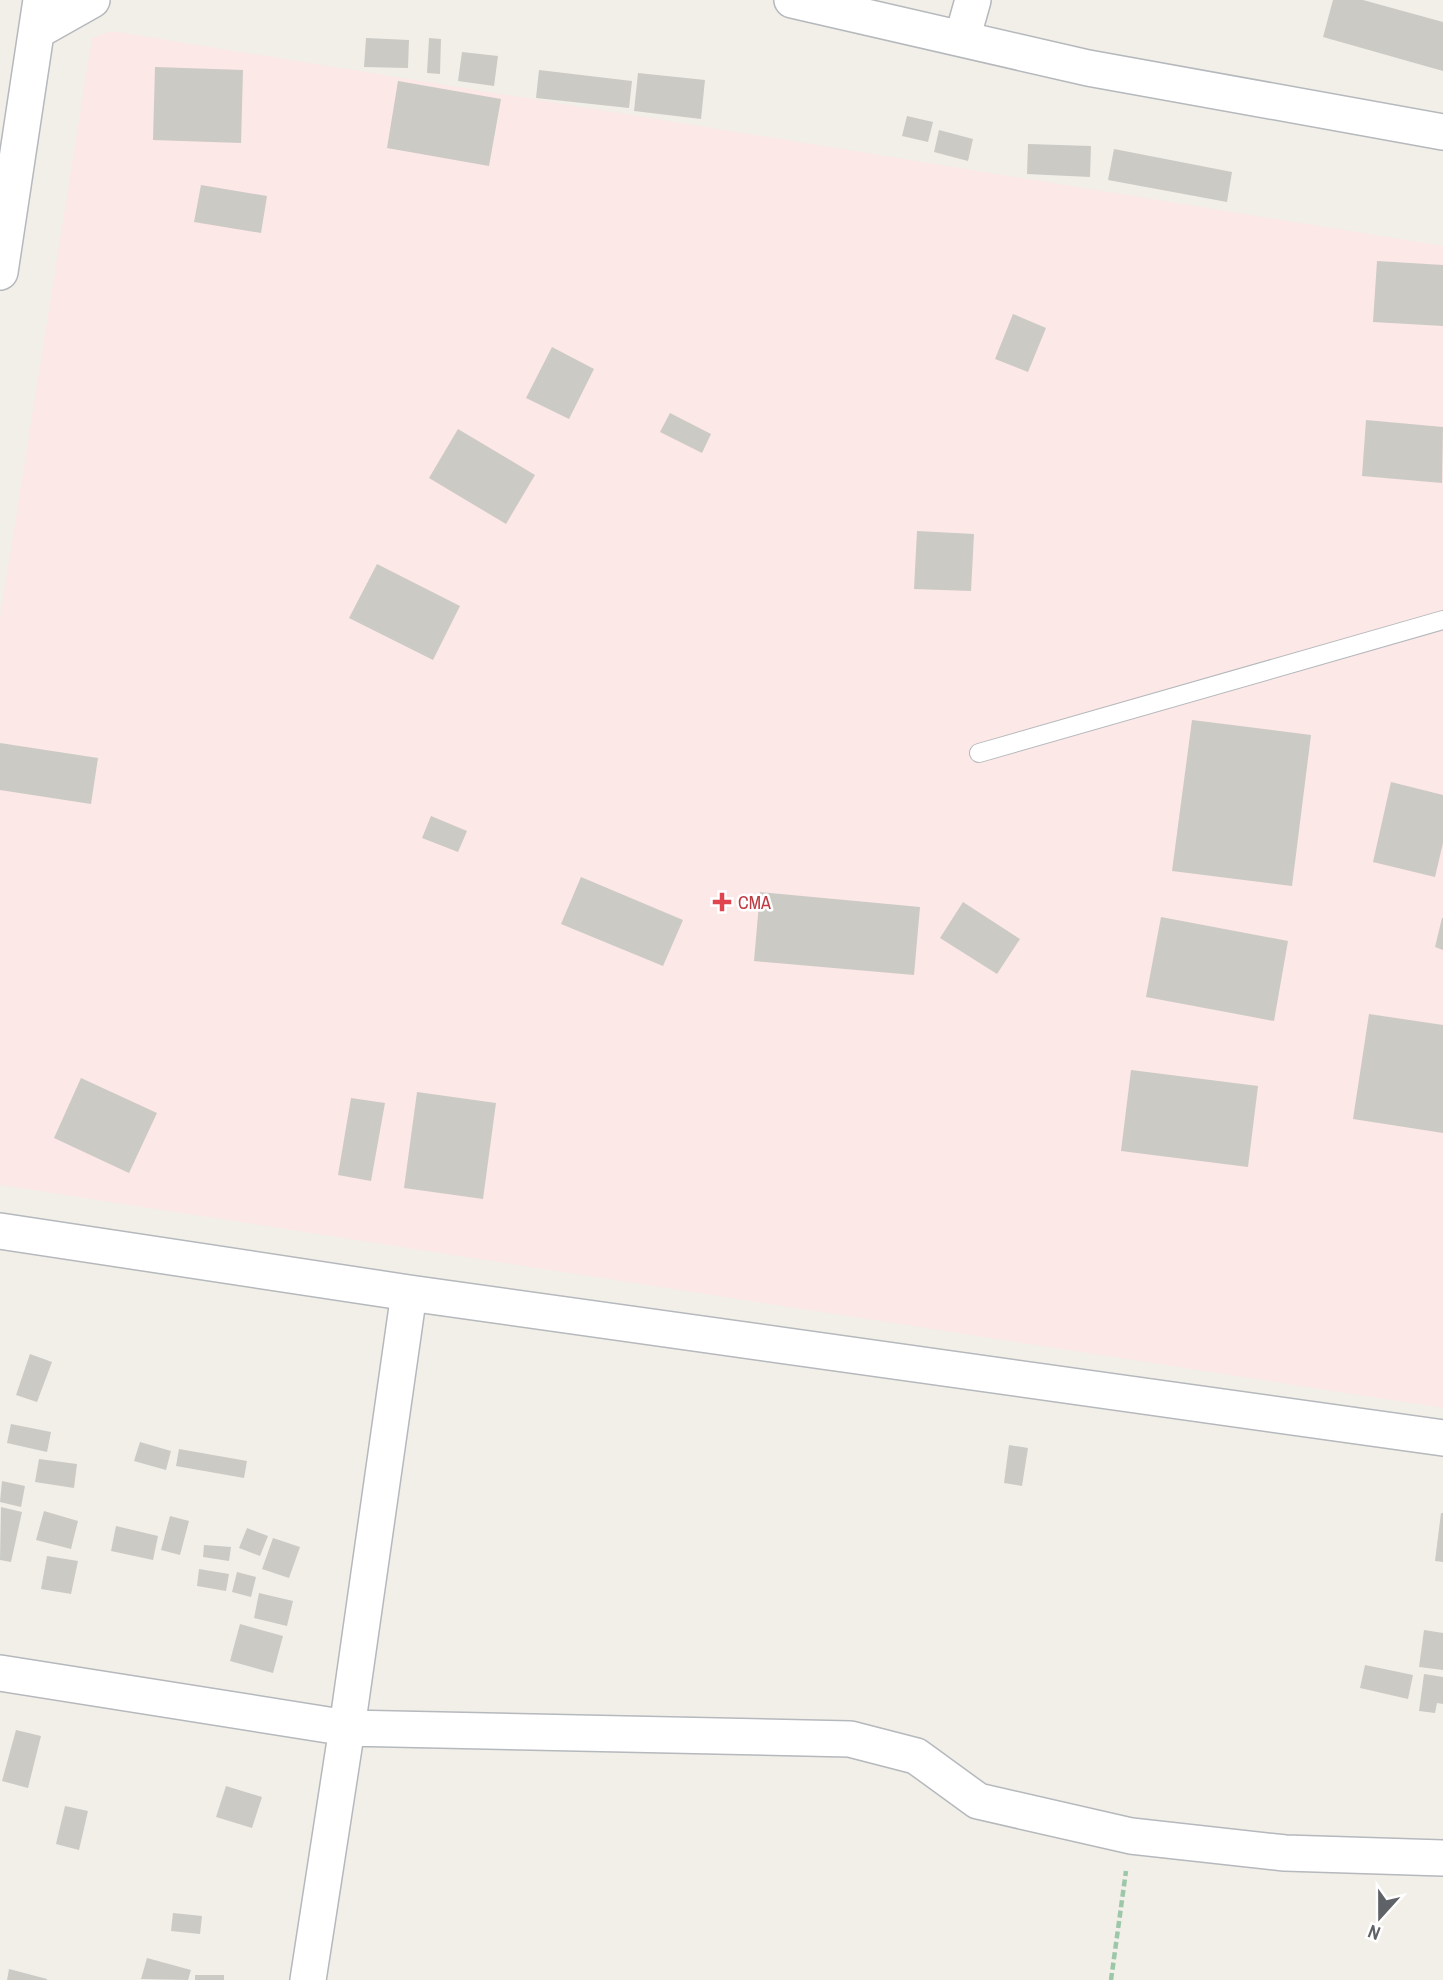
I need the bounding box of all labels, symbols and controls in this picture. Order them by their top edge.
place label: CMA [738,890,771,915]
marker: CMA [712,892,732,912]
north arrow [1345,1882,1415,1952]
text: N [1364,1919,1384,1947]

